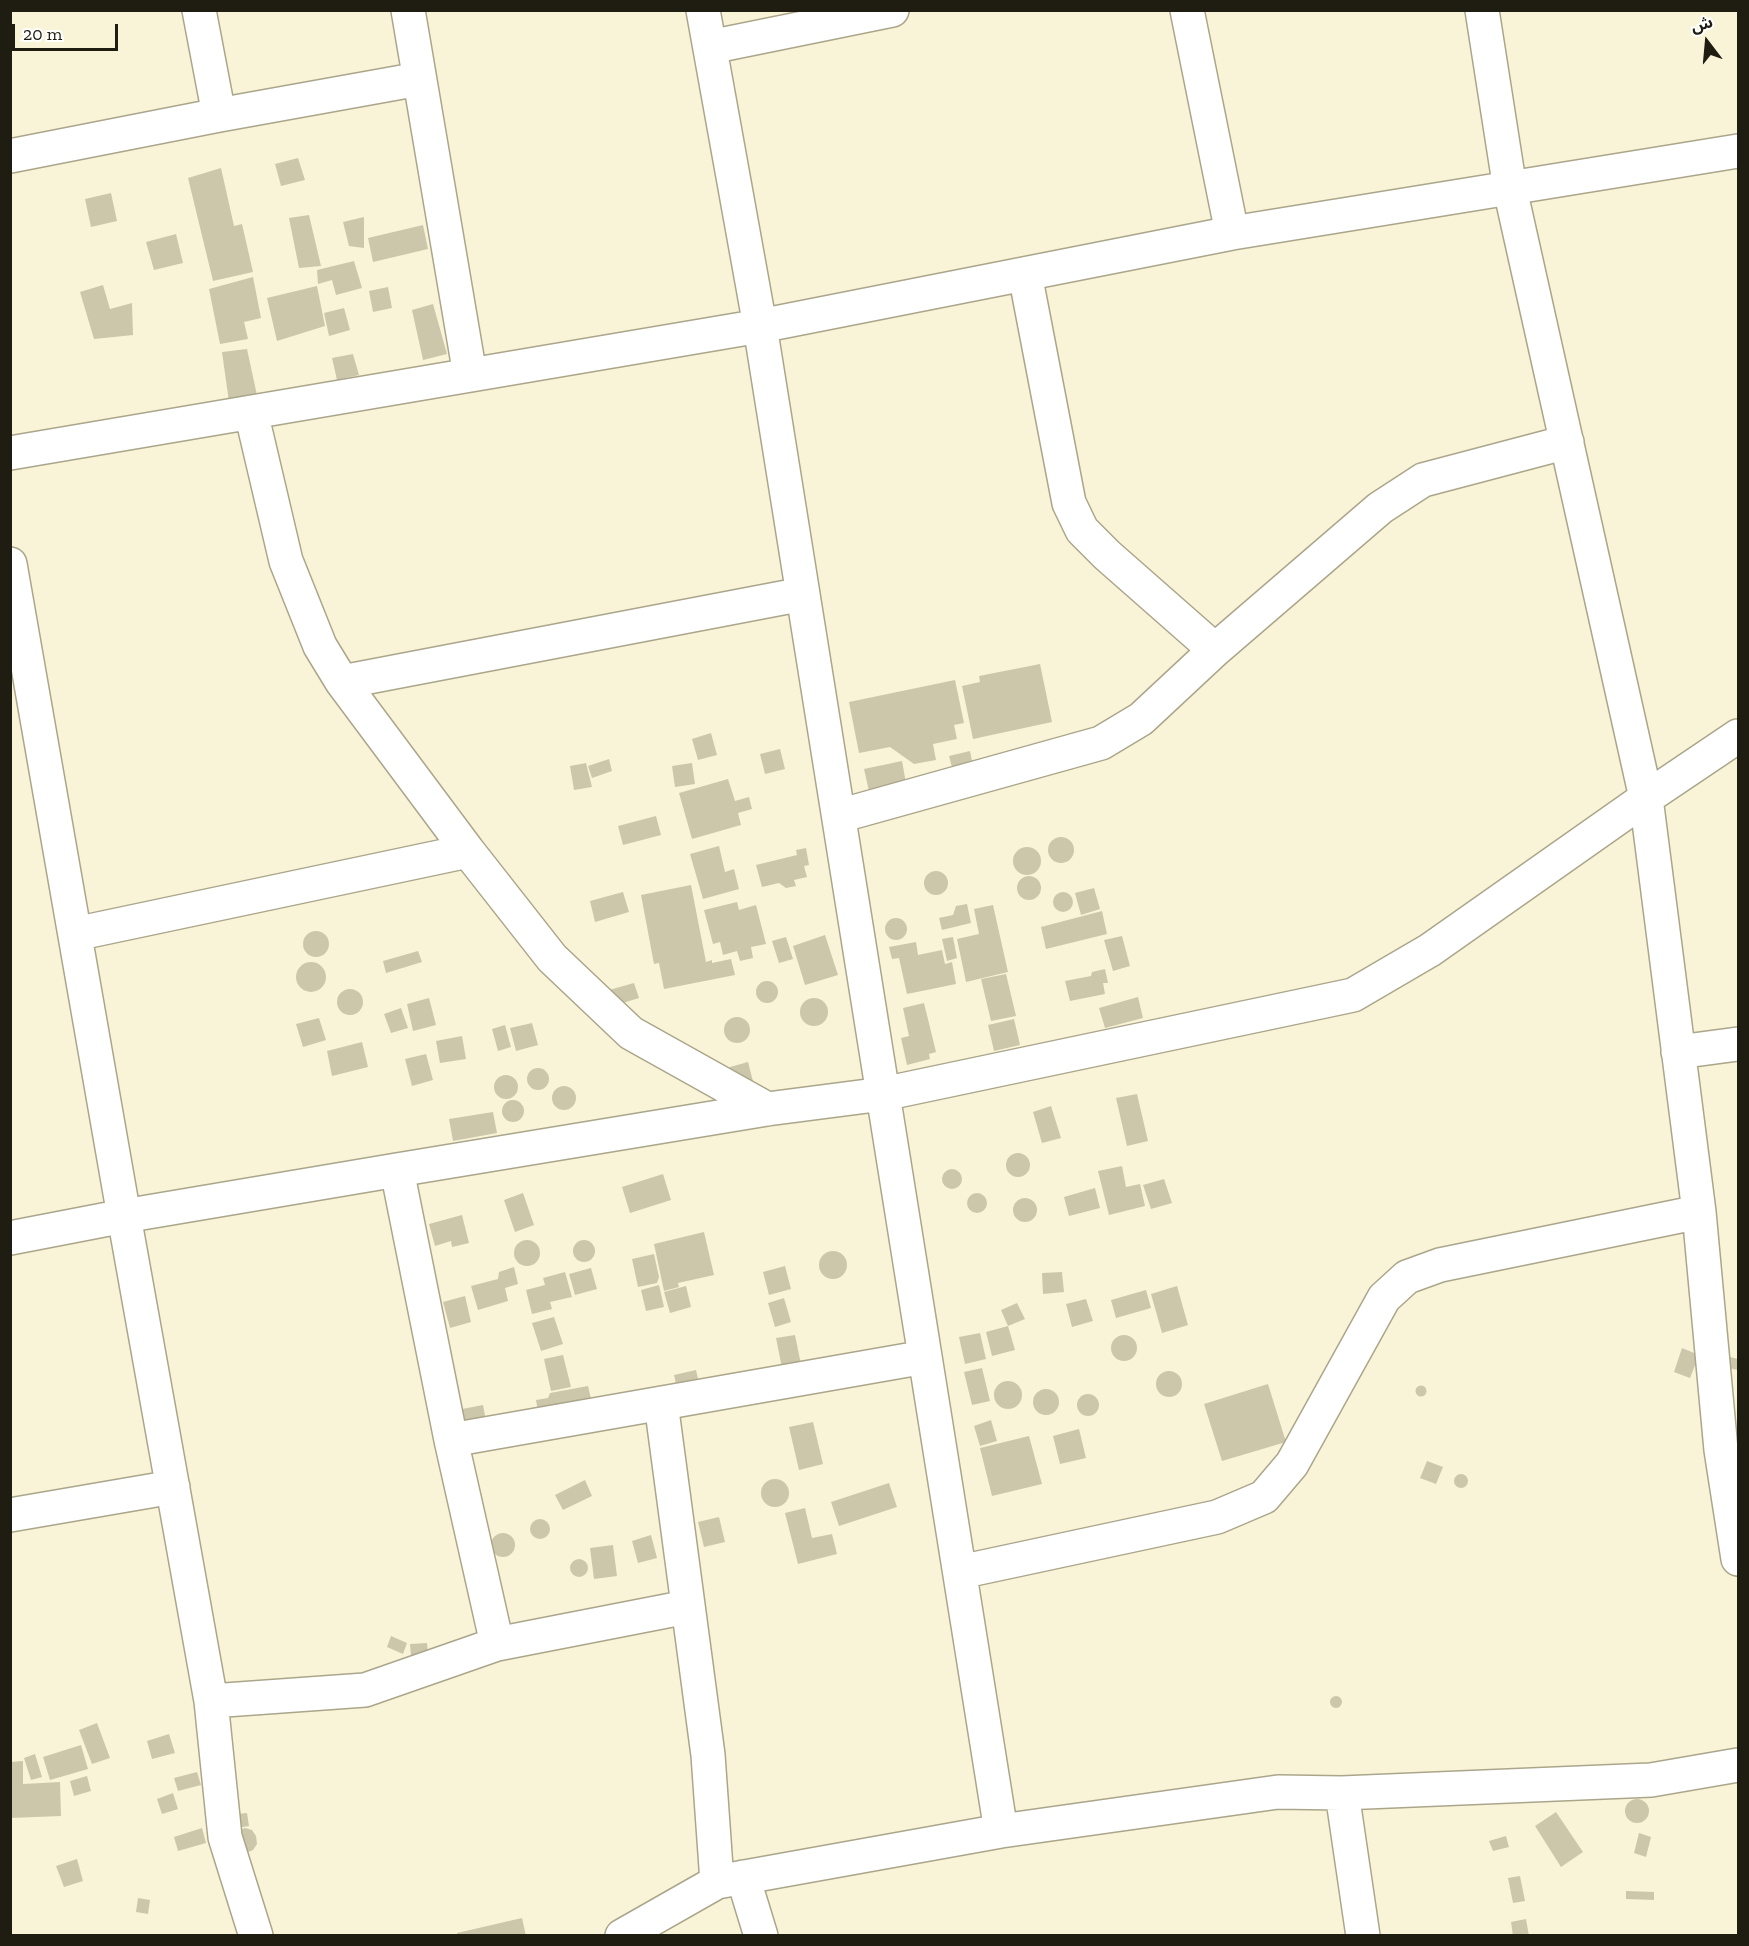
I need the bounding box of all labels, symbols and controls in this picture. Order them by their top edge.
scale bar [15,12,122,50]
north arrow [1677,12,1737,72]
text: ش [1689,12,1715,36]
text: 20 m [23,23,62,45]

